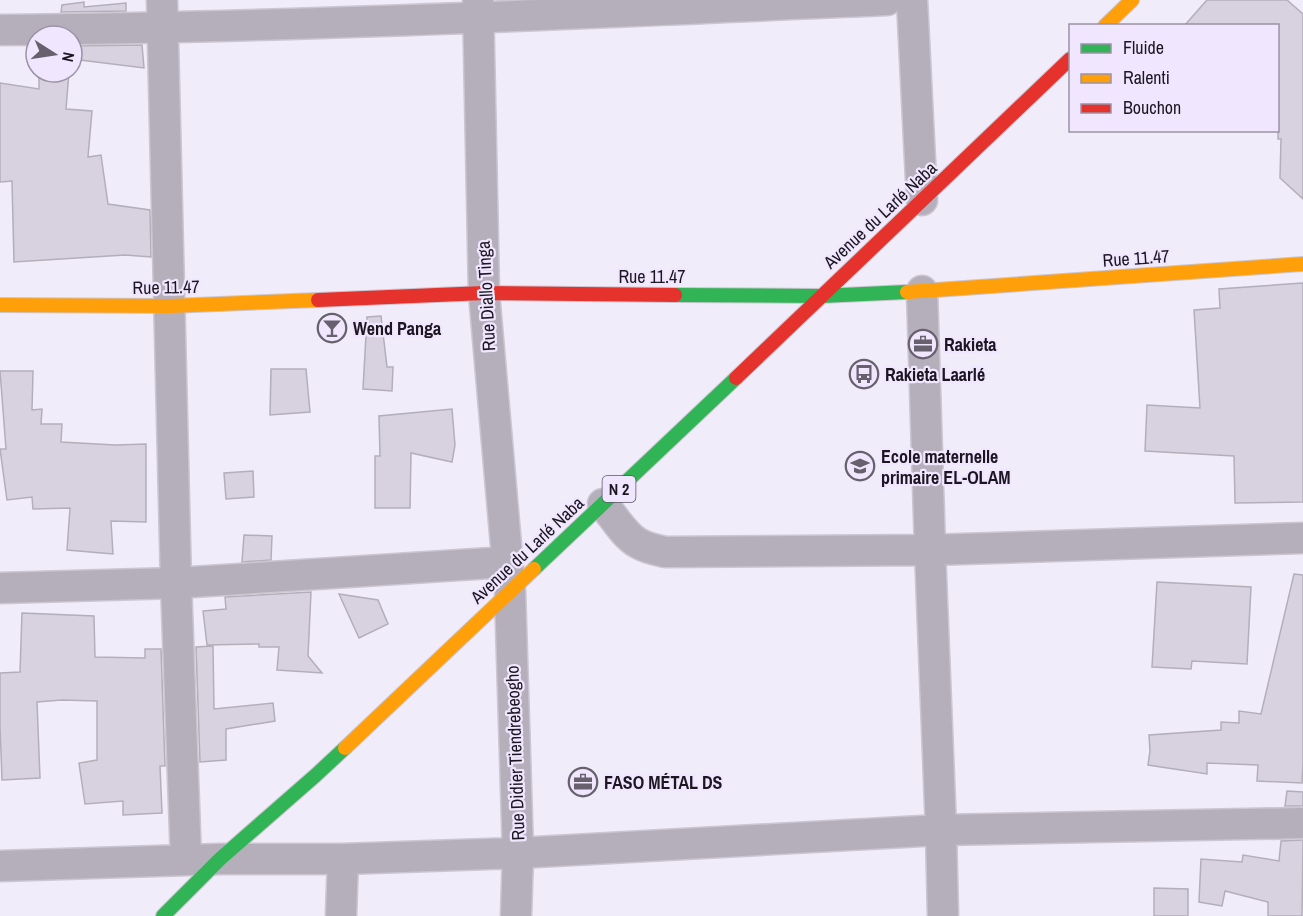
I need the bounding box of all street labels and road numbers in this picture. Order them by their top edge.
street label: Avenue du Larlé Naba [817,156,942,275]
street label: Rue Diallo Tinga [471,240,501,352]
street label: Rue 11.47 [1102,243,1170,273]
street label: Rue 11.47 [618,264,686,289]
street label: Rue 11.47 [132,274,200,300]
road number: N 2 [602,476,636,502]
street label: Avenue du Larlé Naba [464,491,589,610]
street label: Rue Didier Tiendrebeogho [499,665,531,841]

